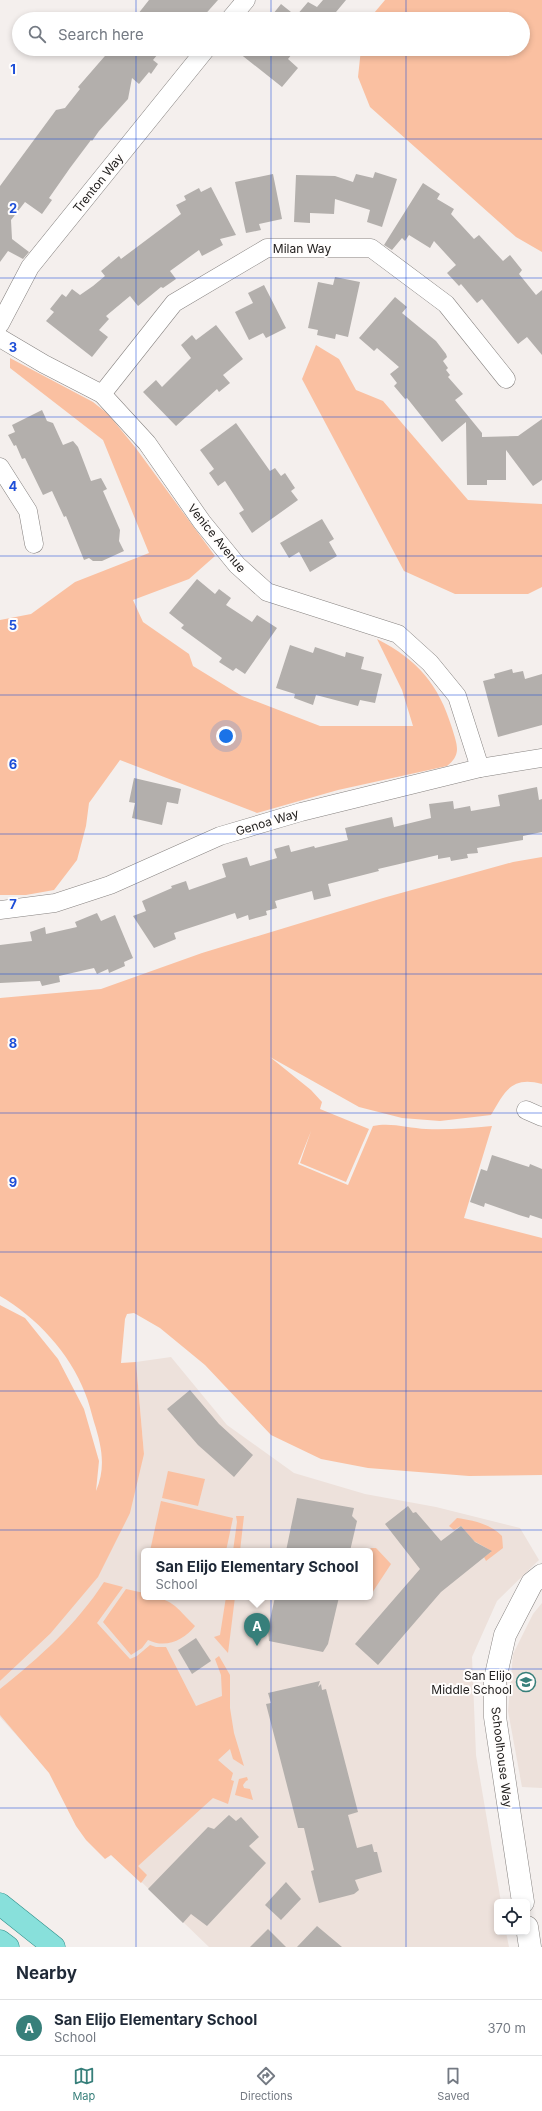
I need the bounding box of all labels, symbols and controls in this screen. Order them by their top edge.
search box [12,12,530,56]
icon: search [26,23,48,45]
text: Search here [58,25,144,44]
text: 1 [10,61,16,77]
street label: Trenton Way [70,150,126,215]
text: 2 [9,200,17,216]
street label: Milan Way [273,241,331,256]
text: 3 [9,339,17,355]
text: 4 [9,478,18,494]
street label: Venice Avenue [185,501,249,575]
text: 5 [9,617,17,633]
your location [216,726,236,746]
text: 6 [9,756,17,772]
street label: Genoa Way [234,805,301,839]
text: 7 [9,896,17,912]
text: 8 [9,1035,17,1051]
text: 9 [9,1174,17,1190]
popup [141,1548,373,1600]
text: San Elijo Elementary School [155,1557,359,1576]
text: School [155,1576,198,1592]
pin: A [244,1613,270,1646]
place label: San Elijo Middle School [431,1668,512,1697]
school or university icon: San Elijo Middle School [515,1671,537,1693]
street label: Schoolhouse Way [488,1706,516,1809]
map controls [494,1899,530,1935]
button: locate [494,1899,530,1935]
text: Nearby [16,1963,77,1983]
text: San Elijo Elementary School [54,2010,257,2029]
text: A [24,2020,34,2036]
text: 370 m [488,2020,526,2036]
text: School [54,2029,96,2045]
tab: Map [72,2065,95,2103]
tab: Directions [240,2065,293,2103]
tab: Saved [437,2065,470,2103]

